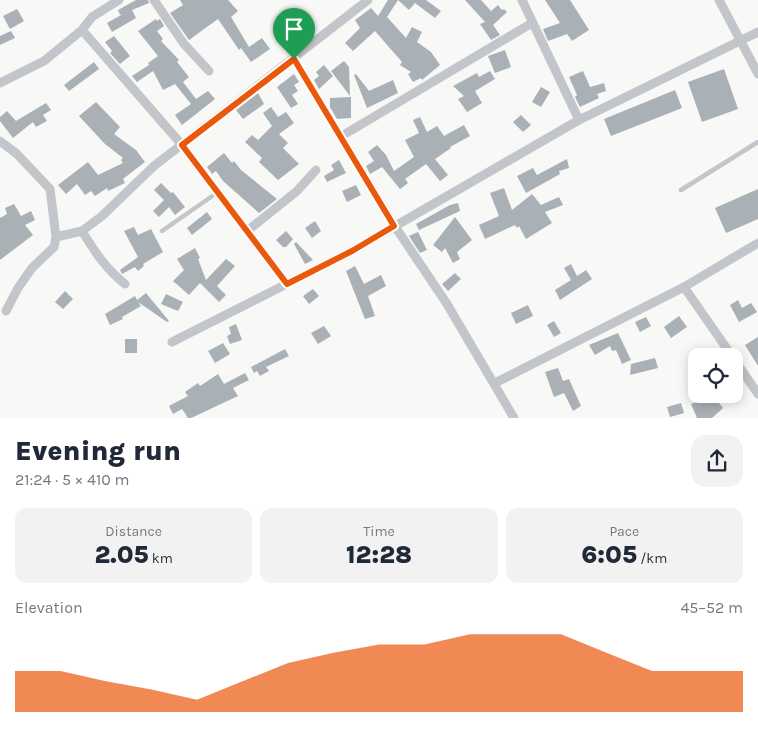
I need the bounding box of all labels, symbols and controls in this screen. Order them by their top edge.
pin [273,8,315,59]
icon: arrive [280,15,308,43]
map controls [688,348,743,403]
button: locate [688,348,743,403]
text: Evening run [15,434,181,467]
button: share [691,435,743,487]
text: 21:24 · 5 × 410 m [15,470,129,489]
text: Distance [105,523,162,540]
text: Time [363,523,395,540]
text: Pace [609,523,639,540]
text: 2.05 [95,540,149,569]
text: 12:28 [346,540,412,569]
text: 6:05 [581,540,637,569]
text: km [149,550,173,567]
text: /km [637,550,667,567]
text: Elevation [15,598,83,617]
text: 45–52 m [680,598,743,617]

